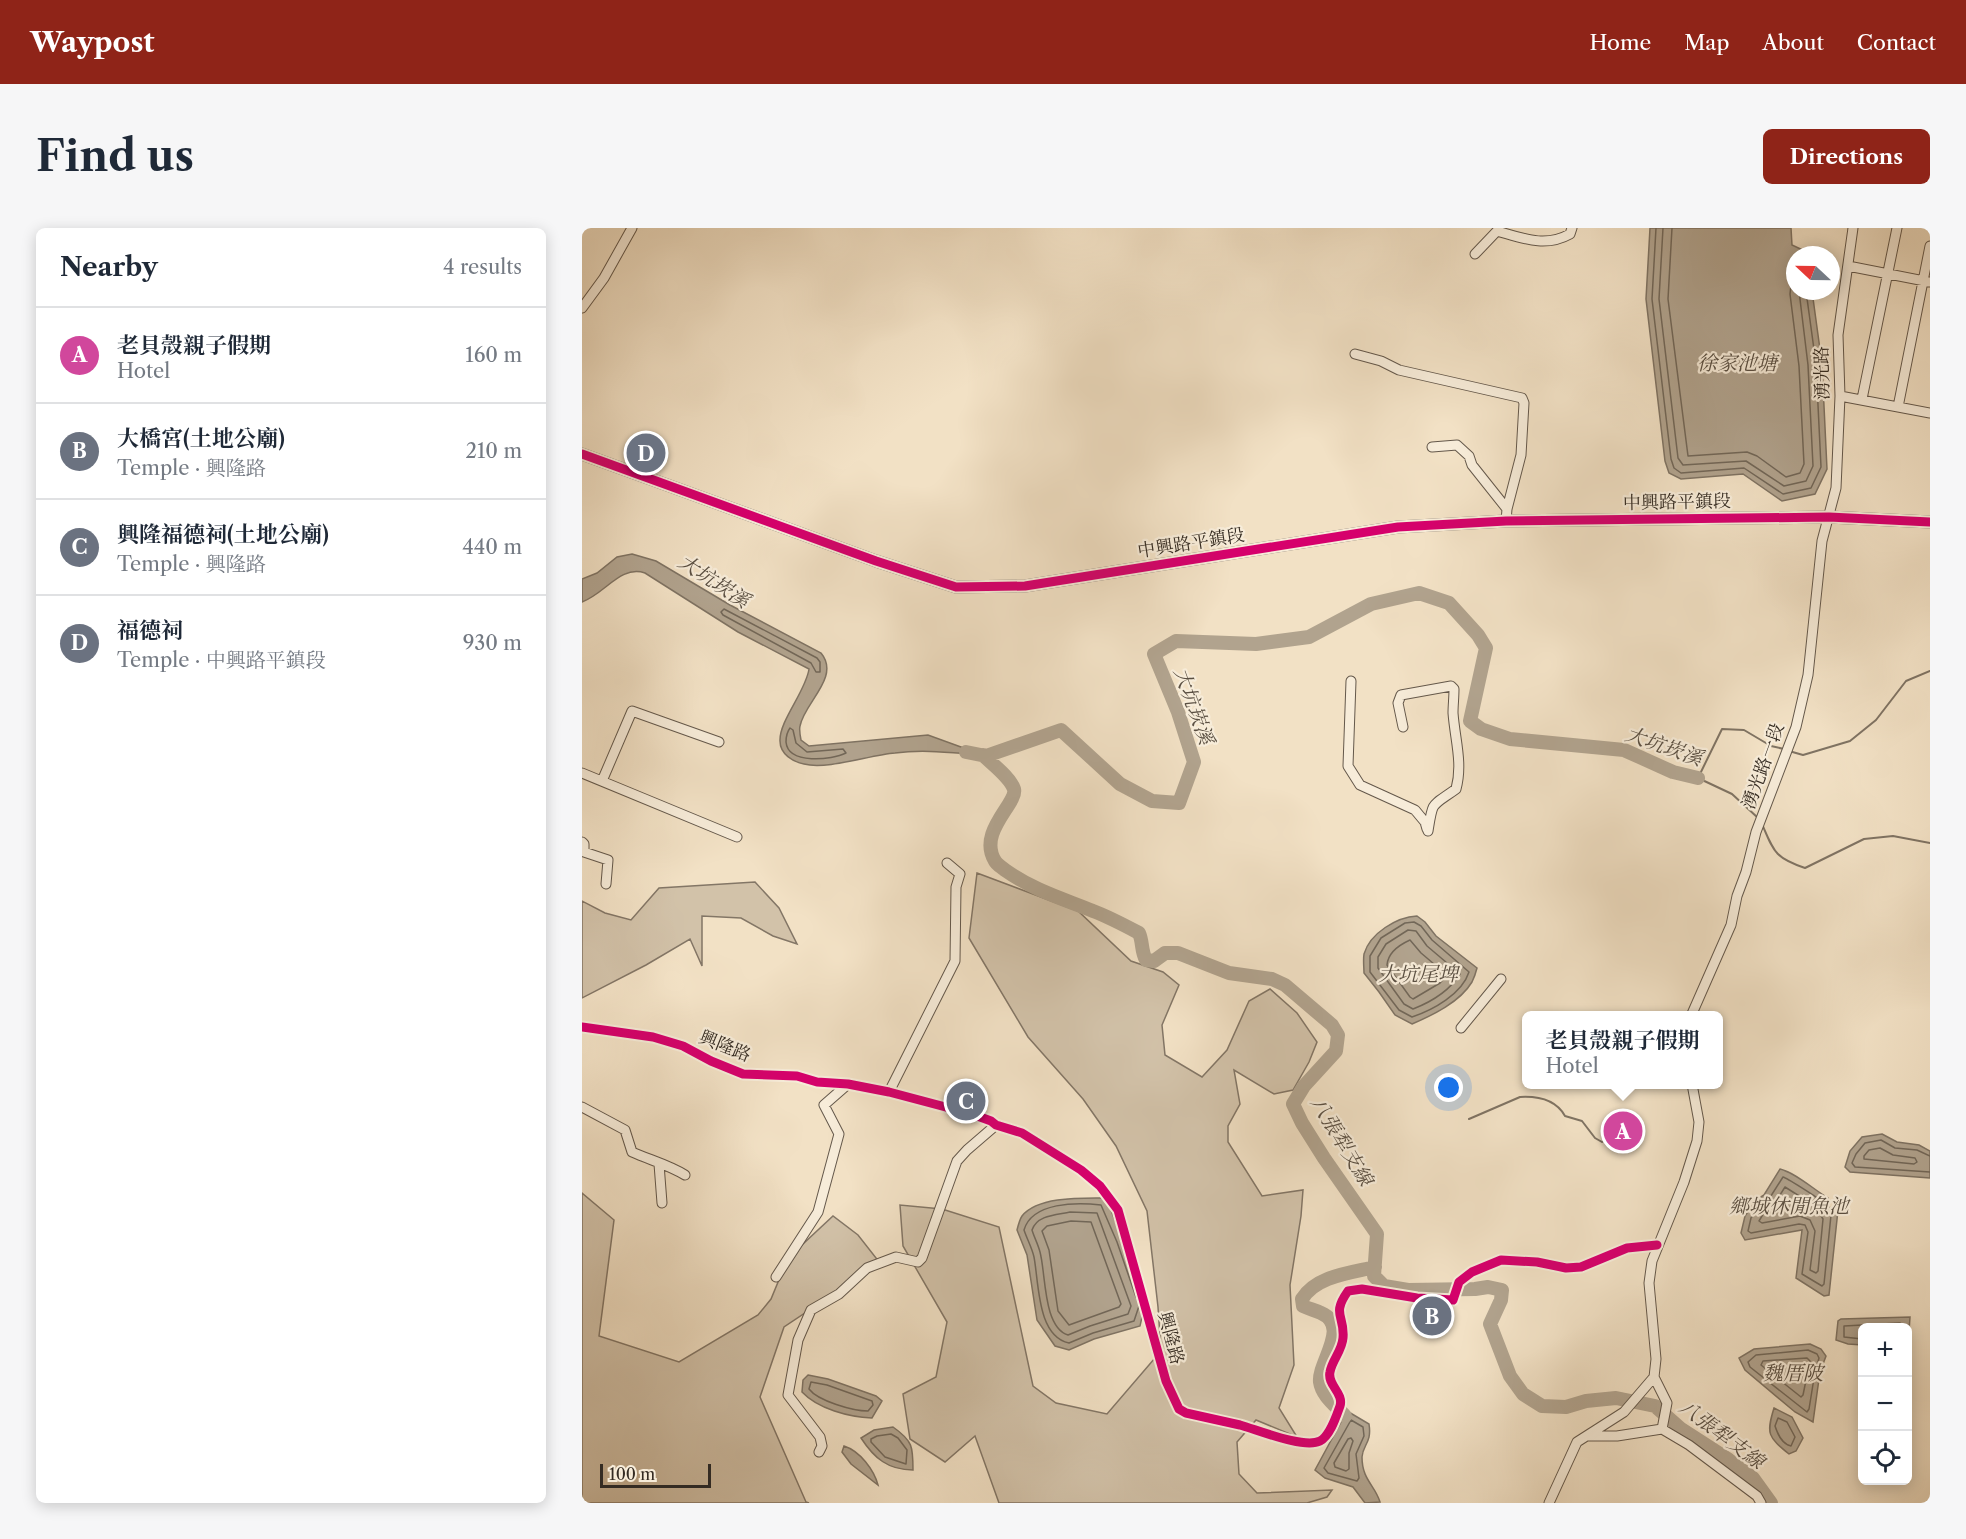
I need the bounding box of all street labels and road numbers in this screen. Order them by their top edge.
street label: 湧光路 [1811,346,1833,400]
street label: 中興路平鎮段 [1623,490,1731,514]
street label: 中興路平鎮段 [1136,524,1246,562]
street label: 湧光路一段 [1737,720,1789,812]
street label: 興隆路 [696,1026,754,1066]
street label: 興隆路 [1153,1309,1189,1367]

